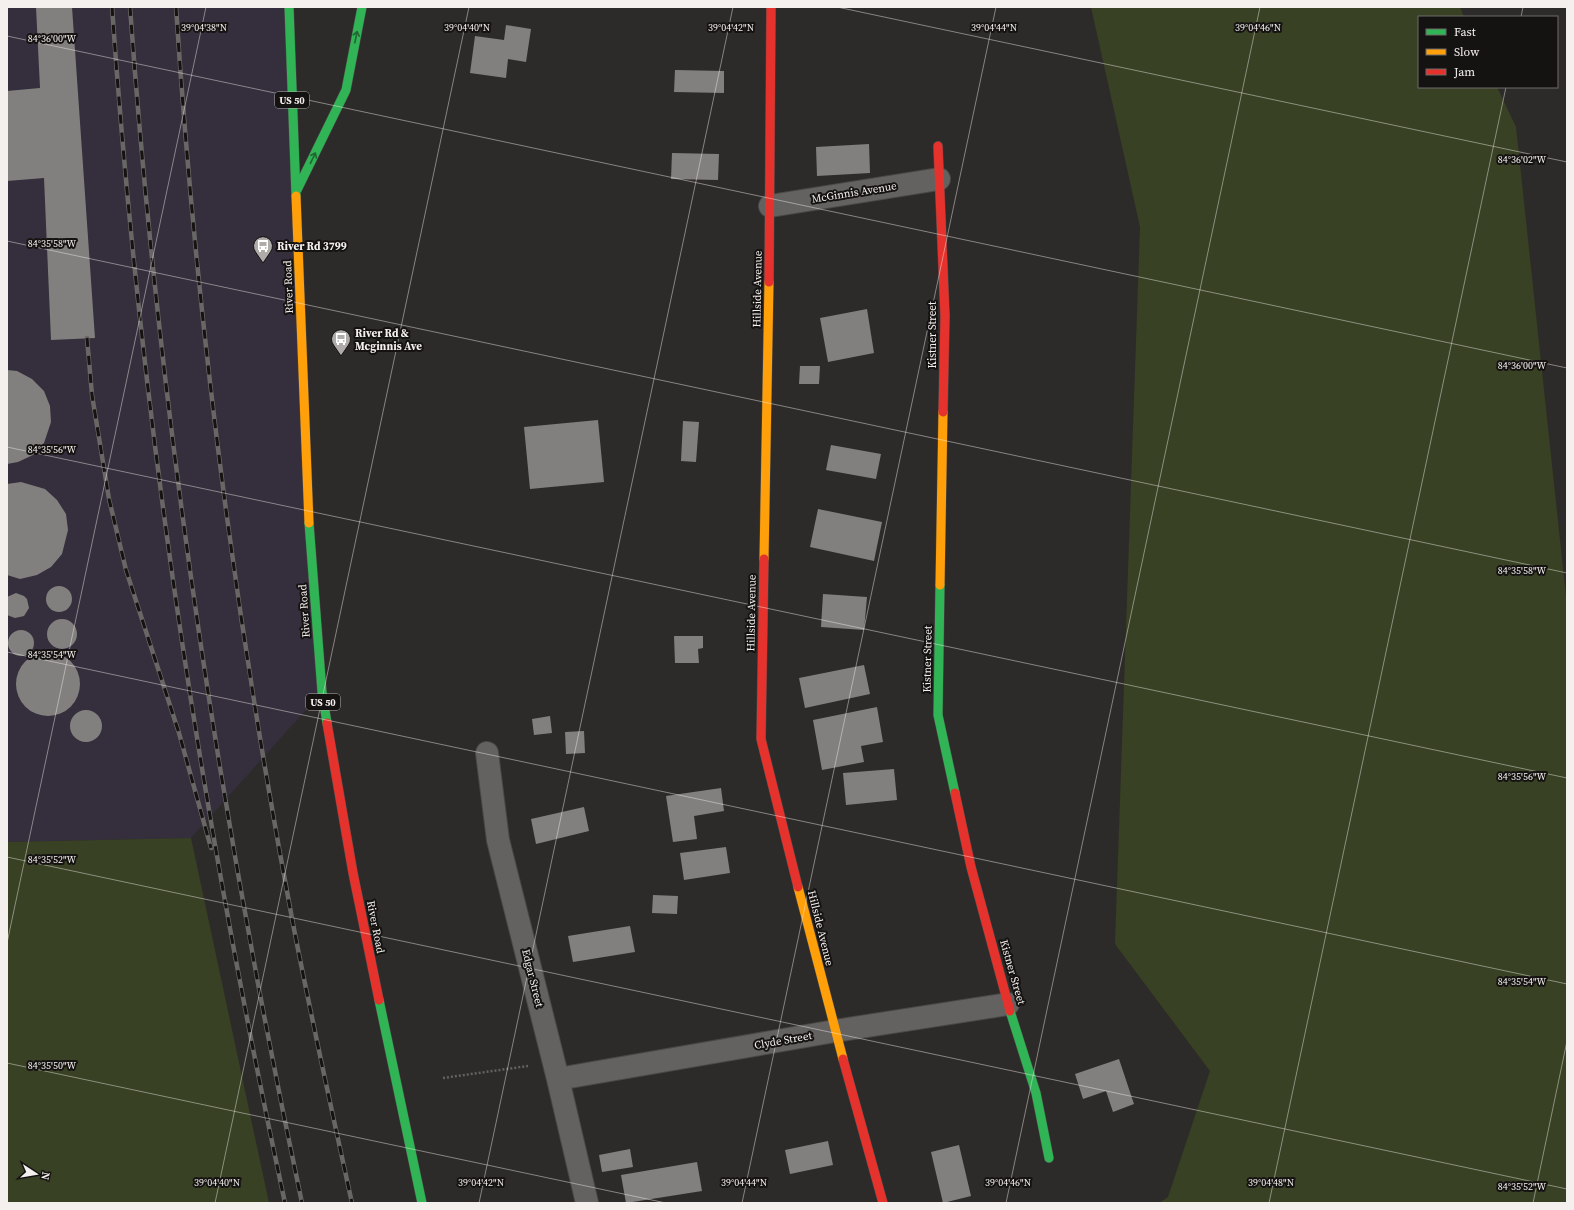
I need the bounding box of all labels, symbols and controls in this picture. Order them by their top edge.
legend [1418,16,1558,88]
text: 39°04'38"N [181,21,227,34]
text: 39°04'40"N [444,21,490,34]
text: 39°04'42"N [708,21,754,34]
text: 39°04'44"N [971,21,1017,34]
text: 39°04'46"N [1235,21,1281,34]
text: Fast [1454,24,1476,40]
one-way arrow [352,30,360,43]
text: 84°36'00"W [28,32,77,45]
text: Slow [1454,44,1480,60]
text: Jam [1453,64,1475,80]
road number: US 50 [275,92,309,108]
one-way arrow [310,152,317,164]
text: 84°36'02"W [1498,153,1547,166]
street label: McGinnis Avenue [810,178,898,207]
bus stop icon: River Rd 3799 [252,235,274,263]
text: 84°35'58"W [28,237,77,250]
place label: River Rd 3799 [277,239,347,254]
street label: Hillside Avenue [749,250,766,328]
street label: River Road [280,259,297,314]
street label: Kistner Street [925,301,940,368]
place label: River Rd & Mcginnis Ave [355,326,422,354]
bus stop icon: River Rd & Mcginnis Ave [330,328,352,356]
text: 84°36'00"W [1498,359,1547,372]
text: 84°35'56"W [28,443,77,456]
text: 84°35'58"W [1498,564,1547,577]
street label: Hillside Avenue [743,574,760,652]
street label: River Road [295,583,314,638]
street label: Kistner Street [919,625,936,693]
text: 84°35'54"W [28,648,77,661]
road number: US 50 [306,694,340,710]
text: 84°35'56"W [1498,770,1547,783]
text: 84°35'52"W [28,853,77,866]
street label: Hillside Avenue [804,889,837,968]
street label: River Road [363,899,388,955]
street label: Kistner Street [996,938,1029,1007]
street label: Edgar Street [518,947,547,1009]
text: 84°35'54"W [1498,975,1547,988]
street label: Clyde Street [753,1028,814,1053]
text: 84°35'50"W [28,1059,77,1072]
north arrow [16,1154,56,1194]
text: N [37,1170,53,1181]
text: 39°04'40"N [194,1176,240,1189]
text: 39°04'42"N [458,1176,504,1189]
text: 39°04'44"N [721,1176,767,1189]
text: 39°04'46"N [985,1176,1031,1189]
text: 39°04'48"N [1248,1176,1294,1189]
text: 84°35'52"W [1498,1180,1547,1193]

